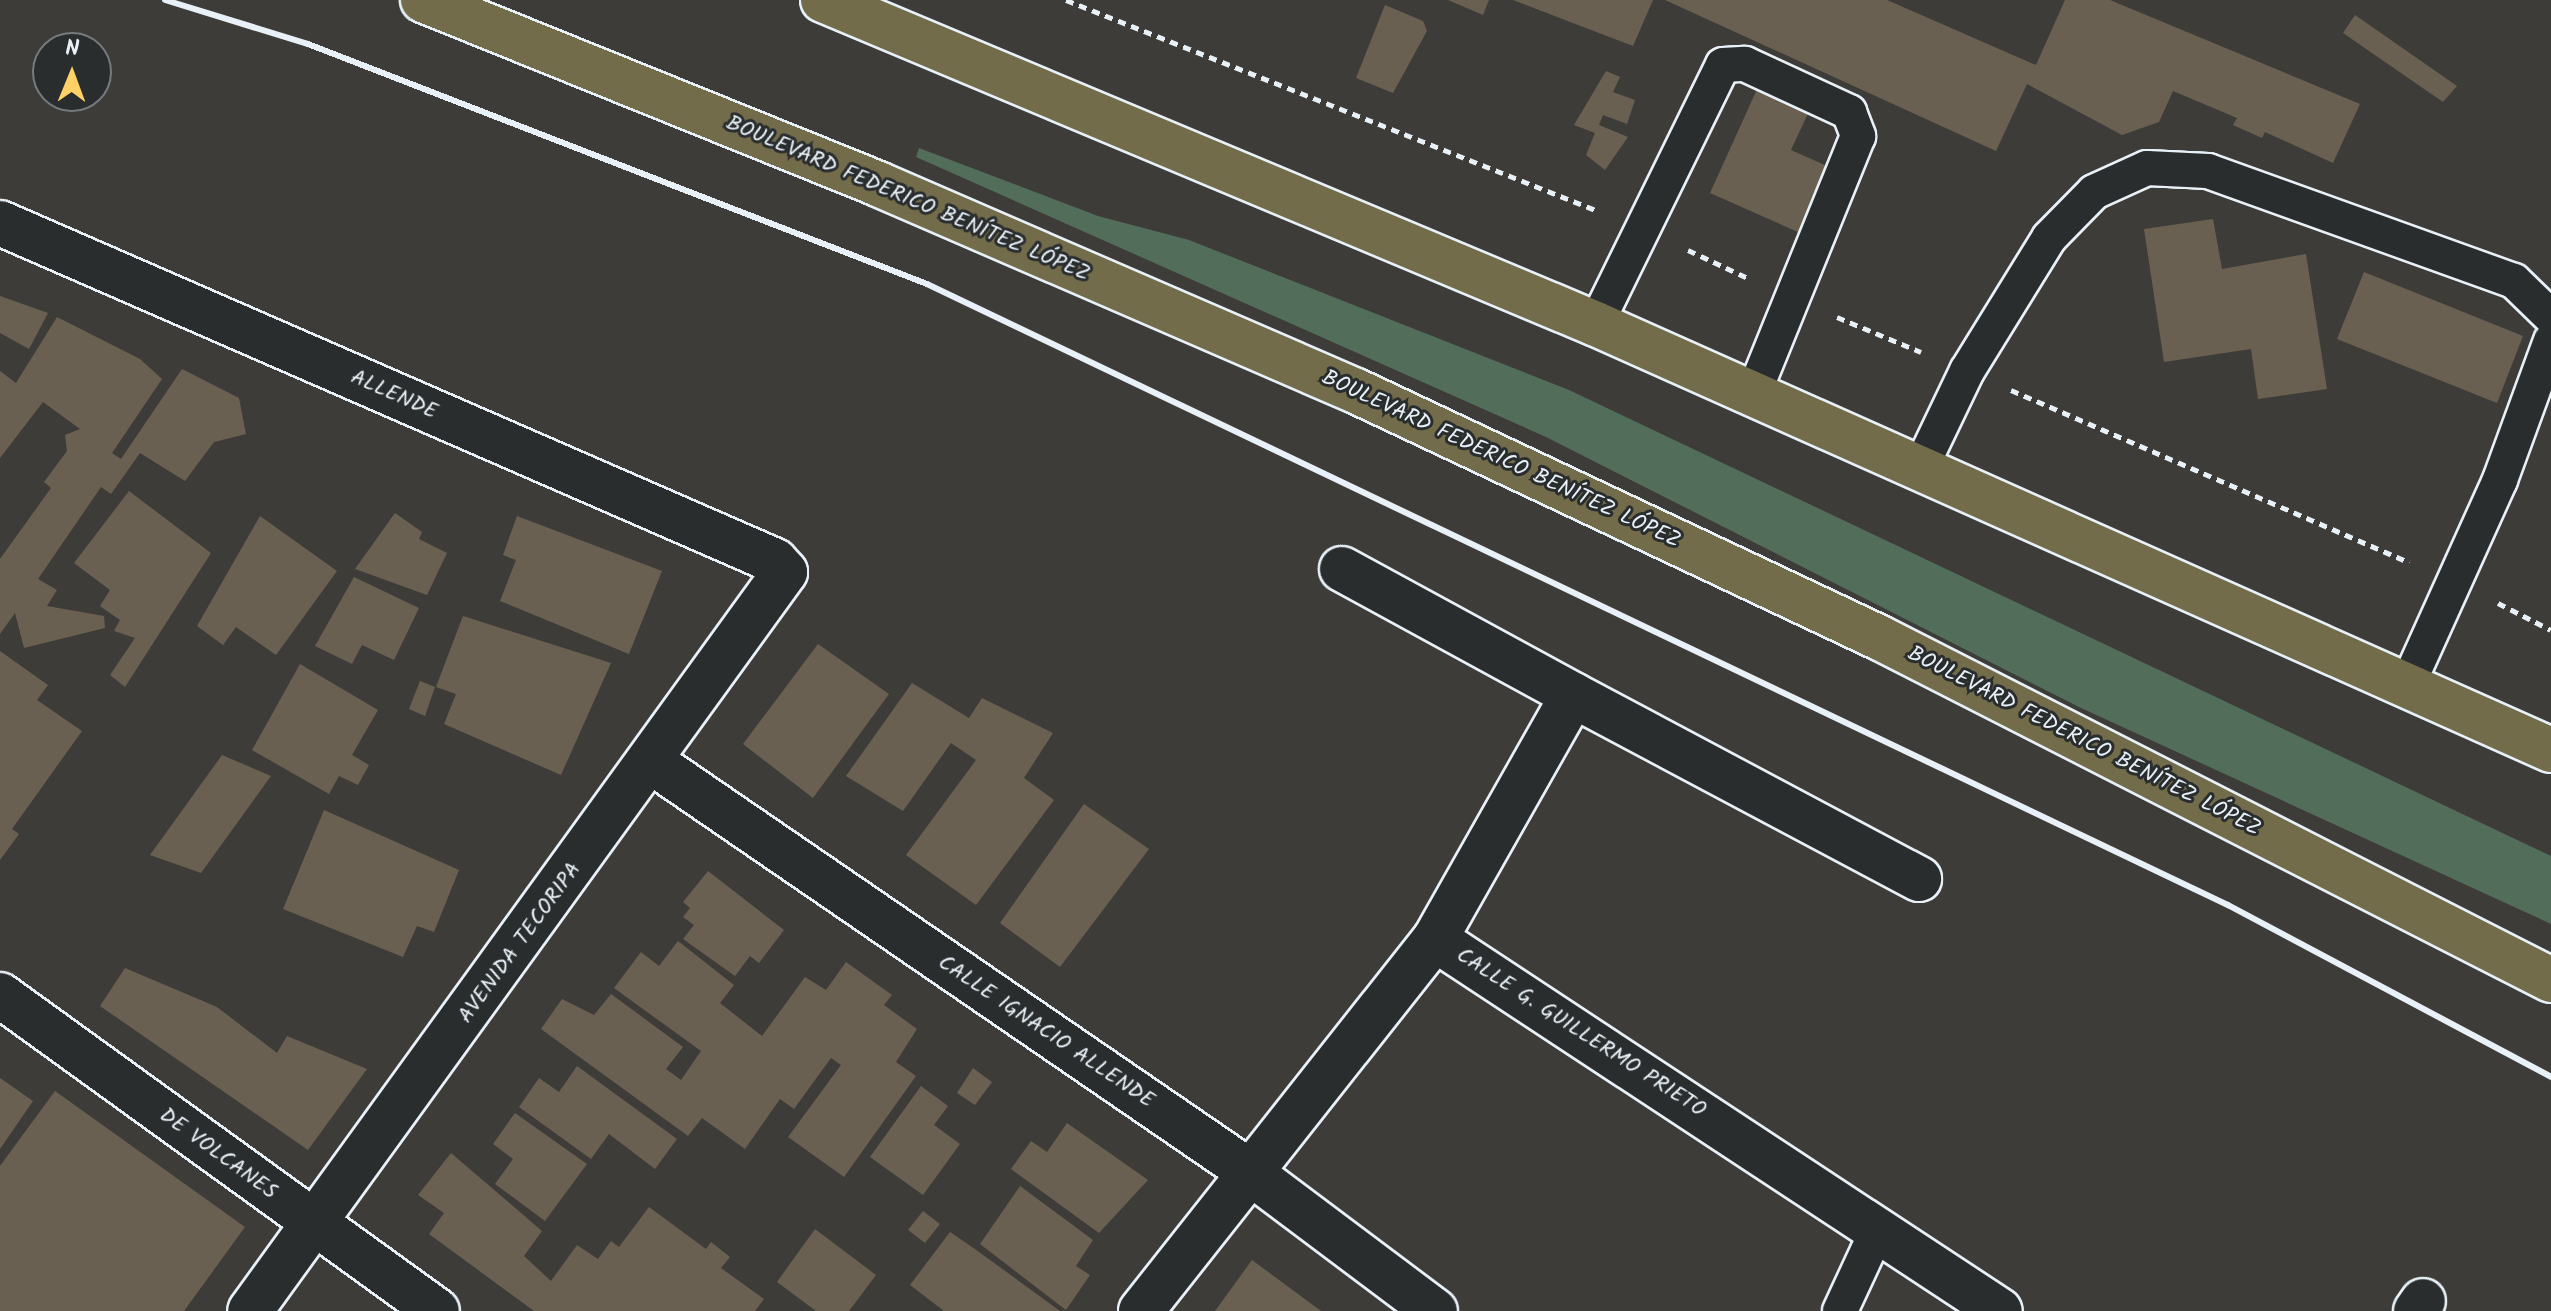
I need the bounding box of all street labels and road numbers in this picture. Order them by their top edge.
street label: BOULEVARD FEDERICO BENÍTEZ LÓPEZ [722,110,1094,288]
street label: ALLENDE [347,364,441,426]
street label: BOULEVARD FEDERICO BENÍTEZ LÓPEZ [1317,365,1685,555]
street label: BOULEVARD FEDERICO BENÍTEZ LÓPEZ [1903,641,2265,843]
street label: AVENIDA TECORIPA [453,857,587,1029]
street label: CALLE G. GUILLERMO PRIETO [1451,942,1711,1124]
street label: CALLE IGNACIO ALLENDE [933,950,1159,1114]
street label: DE VOLCANES [154,1102,282,1206]

